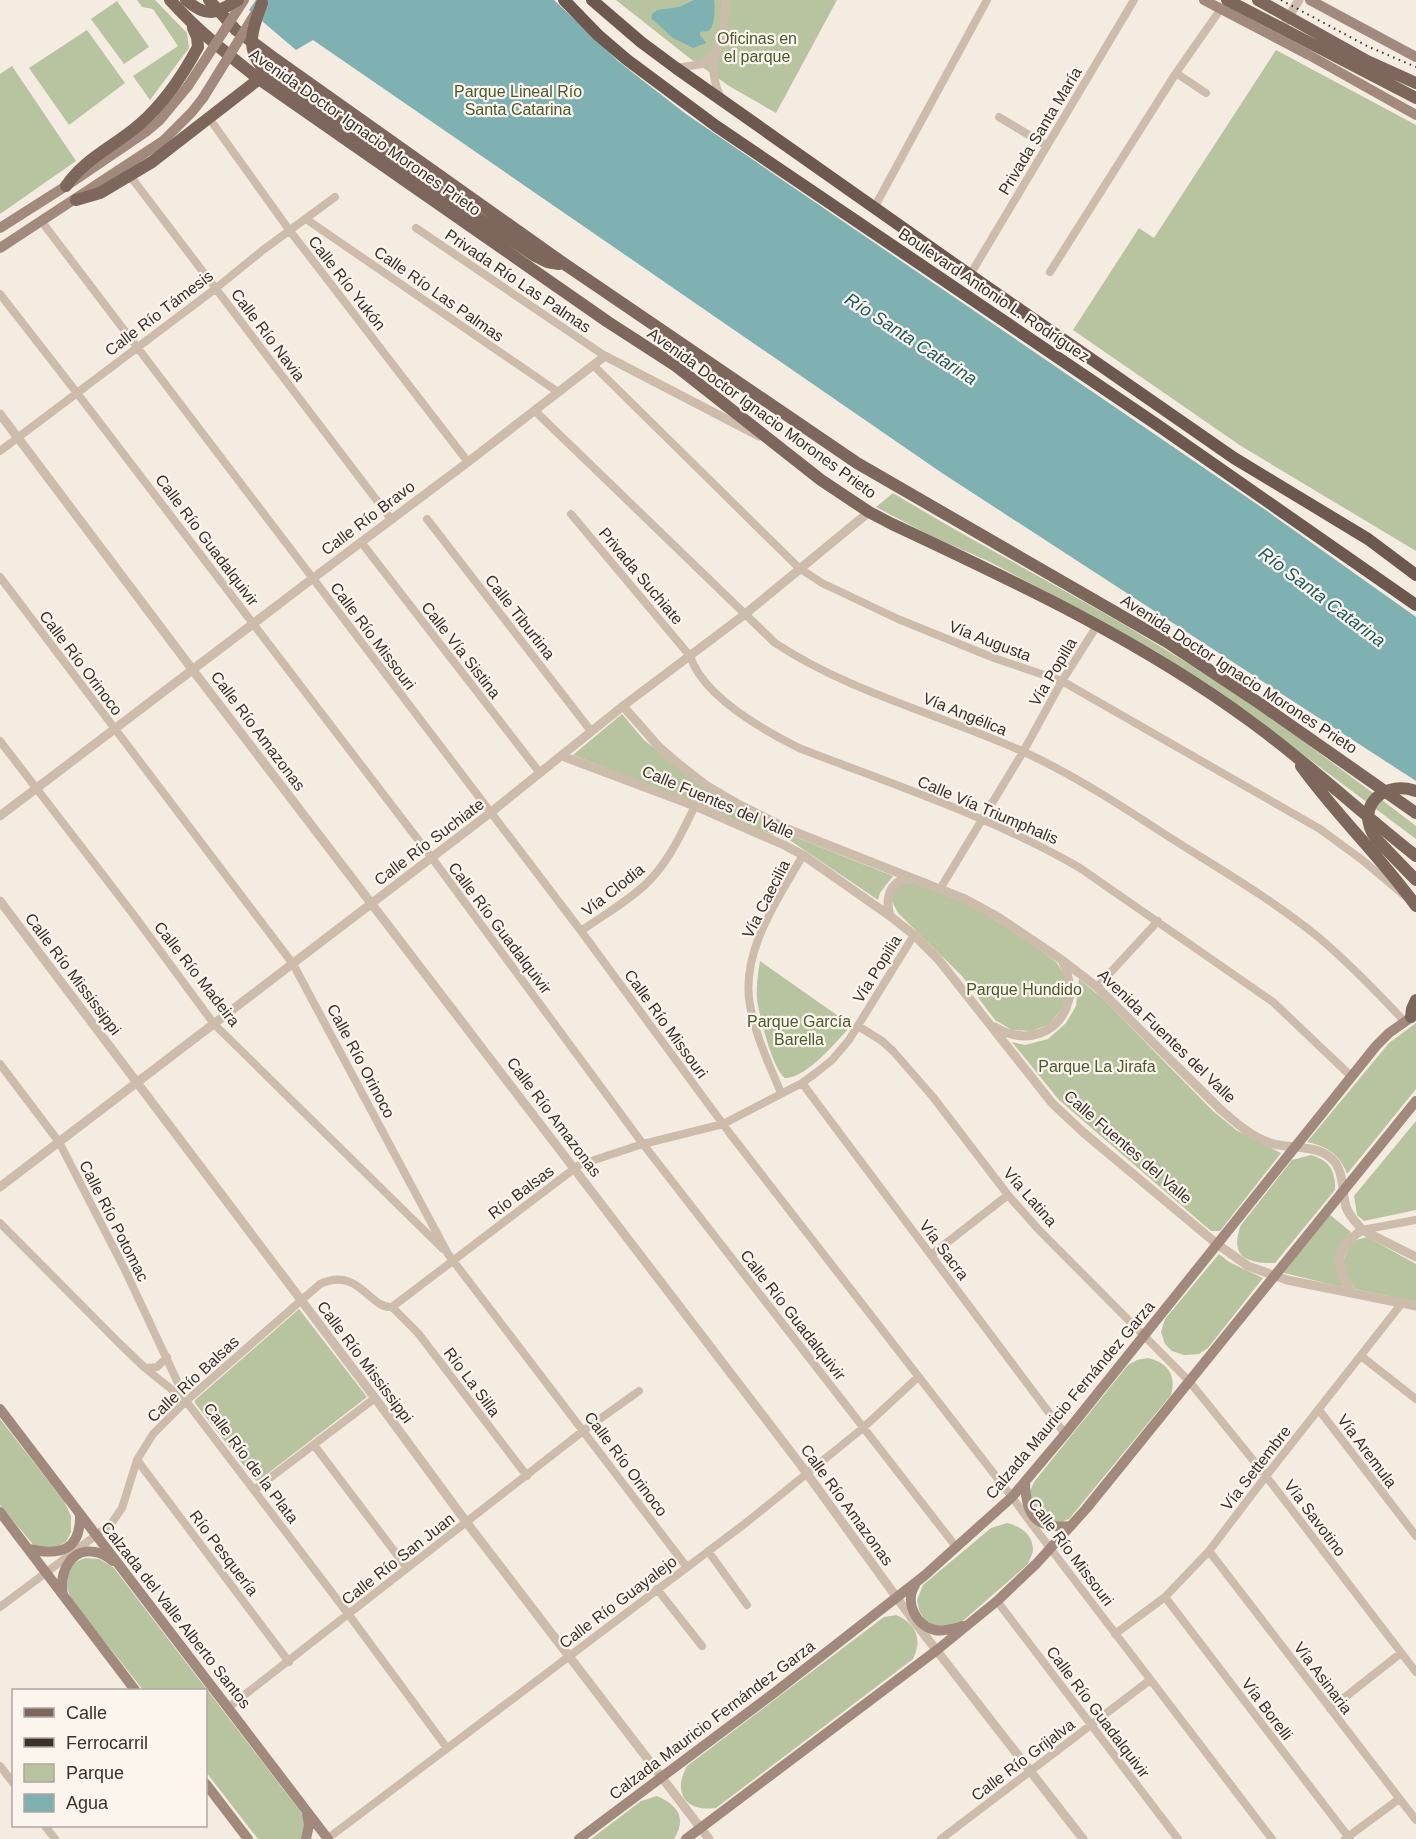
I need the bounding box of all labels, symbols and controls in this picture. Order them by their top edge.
park label: Oficinas en el parque [717,30,797,65]
street label: Avenida Doctor Ignacio Morones Prieto [246,45,484,219]
street label: Privada Santa María [995,64,1085,198]
park label: Parque Lineal Río Santa Catarina [454,83,582,118]
street label: Boulevard Antonio L. Rodríguez [896,225,1092,365]
street label: Privada Río Las Palmas [442,226,594,336]
street label: Calle Río Yukón [305,233,389,333]
street label: Calle Río Las Palmas [371,243,507,345]
street label: Calle Río Támesis [102,267,216,359]
street label: Calle Río Navia [228,285,308,385]
water label: Río Santa Catarina [841,289,981,389]
street label: Avenida Doctor Ignacio Morones Prieto [645,324,880,502]
street label: Calle Río Guadalquivir [152,471,262,610]
street label: Calle Río Bravo [318,477,418,559]
street label: Privada Suchiate [596,524,686,628]
water label: Río Santa Catarina [1255,543,1389,651]
street label: Calle Tiburtina [482,571,558,663]
street label: Calle Río Missouri [327,579,419,693]
street label: Avenida Doctor Ignacio Morones Prieto [1118,591,1360,757]
street label: Calle Vía Sistina [418,599,504,702]
street label: Calle Río Orinoco [36,607,126,719]
street label: Vía Augusta [947,618,1033,664]
street label: Vía Popilla [1026,635,1080,709]
street label: Calle Río Amazonas [208,668,308,794]
street label: Vía Angélica [921,689,1010,739]
street label: Calle Fuentes del Valle [639,762,797,842]
street label: Calle Vía Triumphalis [915,773,1061,847]
street label: Calle Río Suchiate [371,795,487,889]
street label: Vía Caecilia [739,857,793,941]
street label: Calle Río Guadalquivir [445,859,555,998]
street label: Vía Clodia [579,861,647,919]
street label: Calle Río Mississippi [22,910,124,1038]
street label: Calle Río Madeira [151,918,243,1030]
street label: Vía Popilia [850,932,905,1006]
street label: Calle Río Missouri [621,966,711,1082]
street label: Avenida Fuentes del Valle [1095,966,1239,1106]
park label: Parque Hundido [966,981,1082,998]
street label: Calle Río Orinoco [324,1001,398,1121]
park label: Parque García Barella [747,1013,851,1048]
street label: Calle Río Amazonas [504,1054,604,1180]
park label: Parque La Jirafa [1038,1058,1156,1075]
street label: Calle Fuentes del Valle [1061,1087,1195,1207]
street label: Calle Río Potomac [76,1158,152,1284]
street label: Río Balsas [485,1162,557,1222]
street label: Vía Latina [1000,1164,1060,1230]
street label: Vía Sacra [916,1217,972,1283]
street label: Calle Río Guadalquivir [737,1247,849,1384]
street label: Calle Río Mississippi [314,1298,416,1426]
street label: Calzada Mauricio Fernández Garza [982,1298,1158,1502]
street label: Calle Río Balsas [144,1332,242,1426]
street label: Río La Silla [441,1344,503,1420]
street label: Calle Río de la Plata [200,1400,302,1526]
street label: Calle Río Orinoco [581,1408,671,1520]
street label: Vía Aremula [1334,1411,1400,1491]
street label: Vía Settembre [1218,1422,1294,1514]
street label: Calle Río Amazonas [798,1441,896,1569]
street label: Vía Savotino [1281,1477,1349,1559]
street label: Calle Río Missouri [1025,1495,1117,1609]
street label: Río Pesquería [186,1507,262,1599]
street label: Calle Río San Juan [338,1510,458,1608]
street label: Calzada del Valle Alberto Santos [98,1518,254,1712]
street label: Calle Río Guayalejo [556,1552,680,1652]
street label: Calzada Mauricio Fernández Garza [606,1637,818,1803]
street label: Vía Asinaria [1291,1639,1356,1717]
street label: Calle Río Guadalquivir [1043,1643,1153,1782]
street label: Vía Borelli [1238,1675,1296,1743]
legend [12,1689,207,1827]
text: Calle [66,1703,107,1723]
street label: Calle Río Grijalva [968,1716,1078,1804]
text: Ferrocarril [66,1733,148,1753]
text: Parque [66,1763,124,1783]
text: Agua [66,1793,109,1813]

